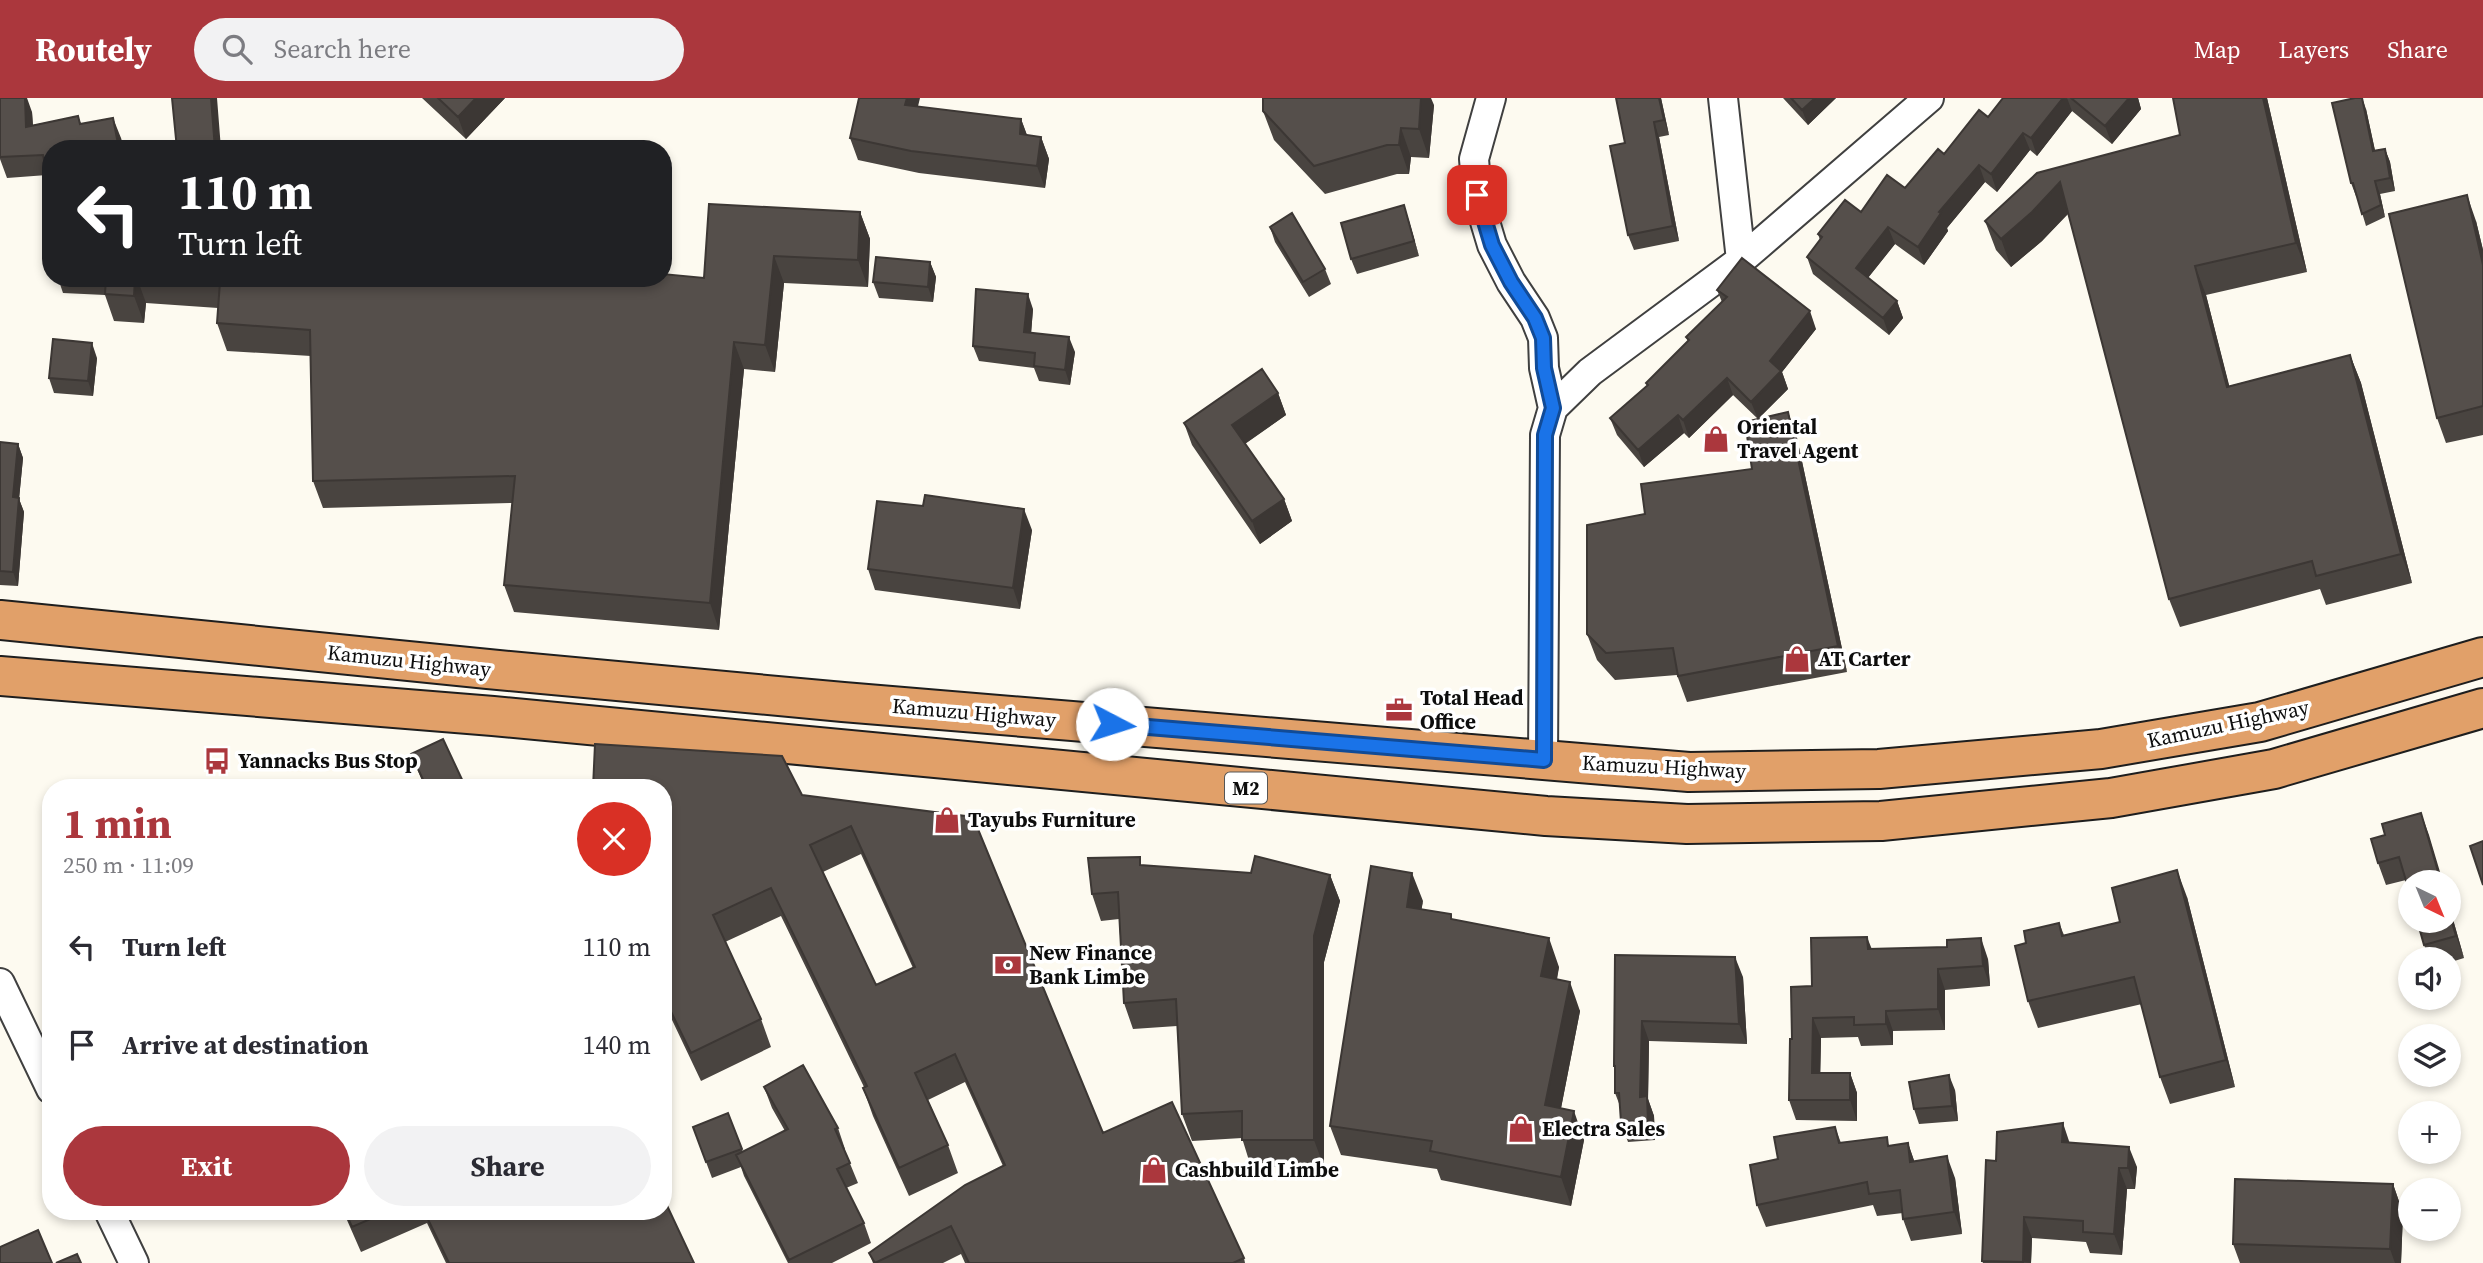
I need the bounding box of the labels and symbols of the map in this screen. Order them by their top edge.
pin [1447,165,1507,225]
place label: Oriental Travel Agent [1737,412,1859,465]
shop icon: Oriental Travel Agent [1701,424,1731,454]
street label: Kamuzu Highway [326,637,493,684]
shop icon: AT Carter [1782,644,1812,674]
place label: AT Carter [1818,644,1911,673]
place label: Total Head Office [1420,683,1524,736]
position arrow [1075,687,1149,761]
street label: Kamuzu Highway [891,691,1058,734]
street label: Kamuzu Highway [2144,692,2312,755]
office icon: Total Head Office [1384,695,1414,725]
bus stop icon: Yannacks Bus Stop [202,746,232,776]
place label: Yannacks Bus Stop [238,746,418,775]
street label: Kamuzu Highway [1581,748,1747,785]
road number: M2 [1225,772,1267,804]
shop icon: Tayubs Furniture [932,805,962,835]
place label: Tayubs Furniture [968,805,1136,834]
north arrow [2398,870,2460,933]
place label: New Finance Bank Limbe [1029,938,1152,991]
bank icon: New Finance Bank Limbe [993,950,1023,980]
shop icon: Electra Sales [1506,1114,1536,1144]
place label: Electra Sales [1542,1114,1665,1143]
shop icon: Cashbuild Limbe [1139,1155,1169,1185]
place label: Cashbuild Limbe [1175,1155,1339,1184]

